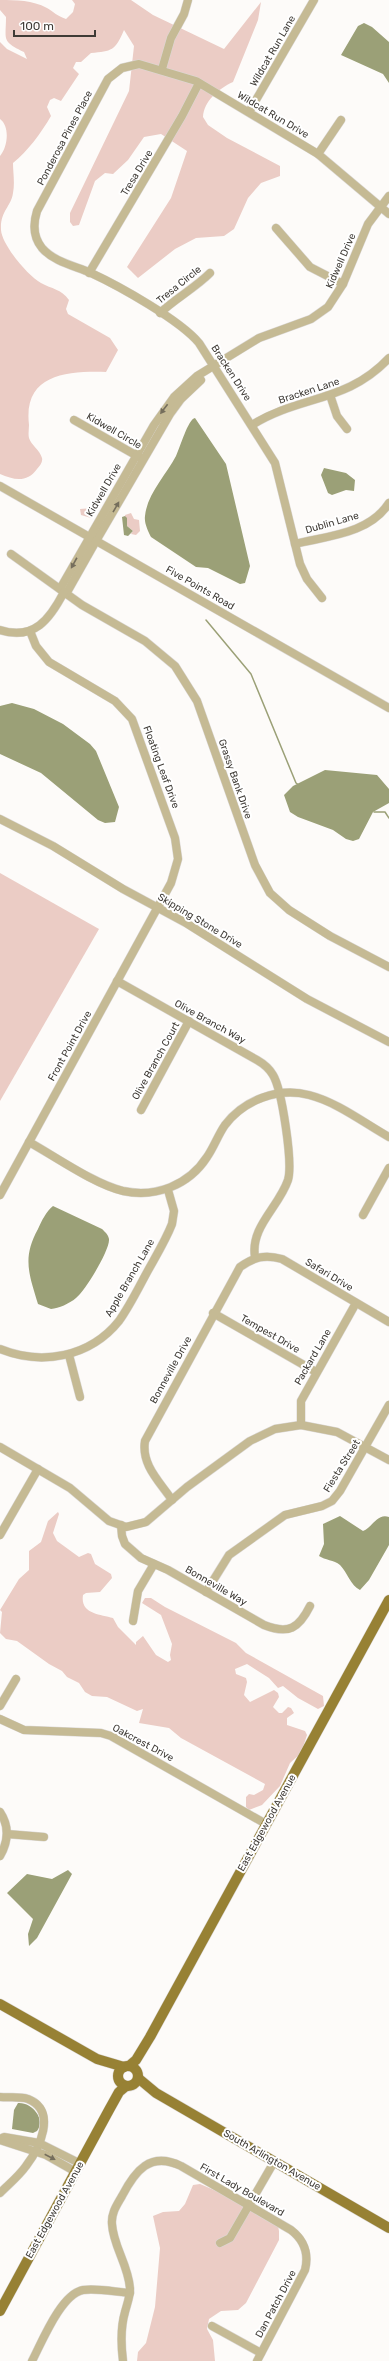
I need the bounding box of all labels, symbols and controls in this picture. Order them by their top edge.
scale bar [14,12,95,38]
street label: Wildcat Run Lane [248,13,298,89]
text: 100 m [20,19,54,33]
street label: Ponderosa Pines Place [35,88,95,188]
street label: Wildcat Run Drive [235,89,311,141]
street label: Tresa Drive [119,148,156,198]
street label: Kidwell Drive [323,231,359,291]
street label: Tresa Circle [154,263,204,307]
street label: Bracken Drive [208,343,254,404]
street label: Bracken Lane [277,375,341,406]
one-way arrow [160,404,168,415]
street label: Kidwell Circle [84,410,144,452]
street label: Kidwell Drive [84,461,124,519]
one-way arrow [112,501,119,513]
street label: Dublin Lane [304,510,360,536]
one-way arrow [71,557,77,569]
street label: Five Points Road [164,563,237,613]
street label: Floating Leaf Drive [140,724,182,810]
street label: Grassy Bank Drive [216,738,254,821]
street label: Skipping Stone Drive [155,891,245,951]
street label: Olive Branch Way [172,997,248,1047]
street label: Front Point Drive [46,1008,94,1083]
street label: Olive Branch Court [130,1020,182,1102]
street label: Apple Branch Lane [103,1237,157,1319]
street label: Safari Drive [303,1256,355,1294]
street label: Tempest Drive [238,1312,302,1356]
street label: Packard Lane [292,1326,334,1387]
street label: Bonneville Drive [148,1334,195,1406]
street label: Fiesta Street [321,1437,363,1495]
street label: Bonneville Way [183,1563,249,1609]
street label: Oakcrest Drive [110,1722,176,1764]
street label: East Edgewood Avenue [235,1772,299,1874]
street label: South Arlington Avenue [221,2127,323,2193]
one-way arrow [44,2154,55,2160]
street label: East Edgewood Avenue [23,2159,87,2261]
street label: First Lady Boulevard [198,2161,286,2219]
street label: Dan Patch Drive [253,2268,299,2340]

